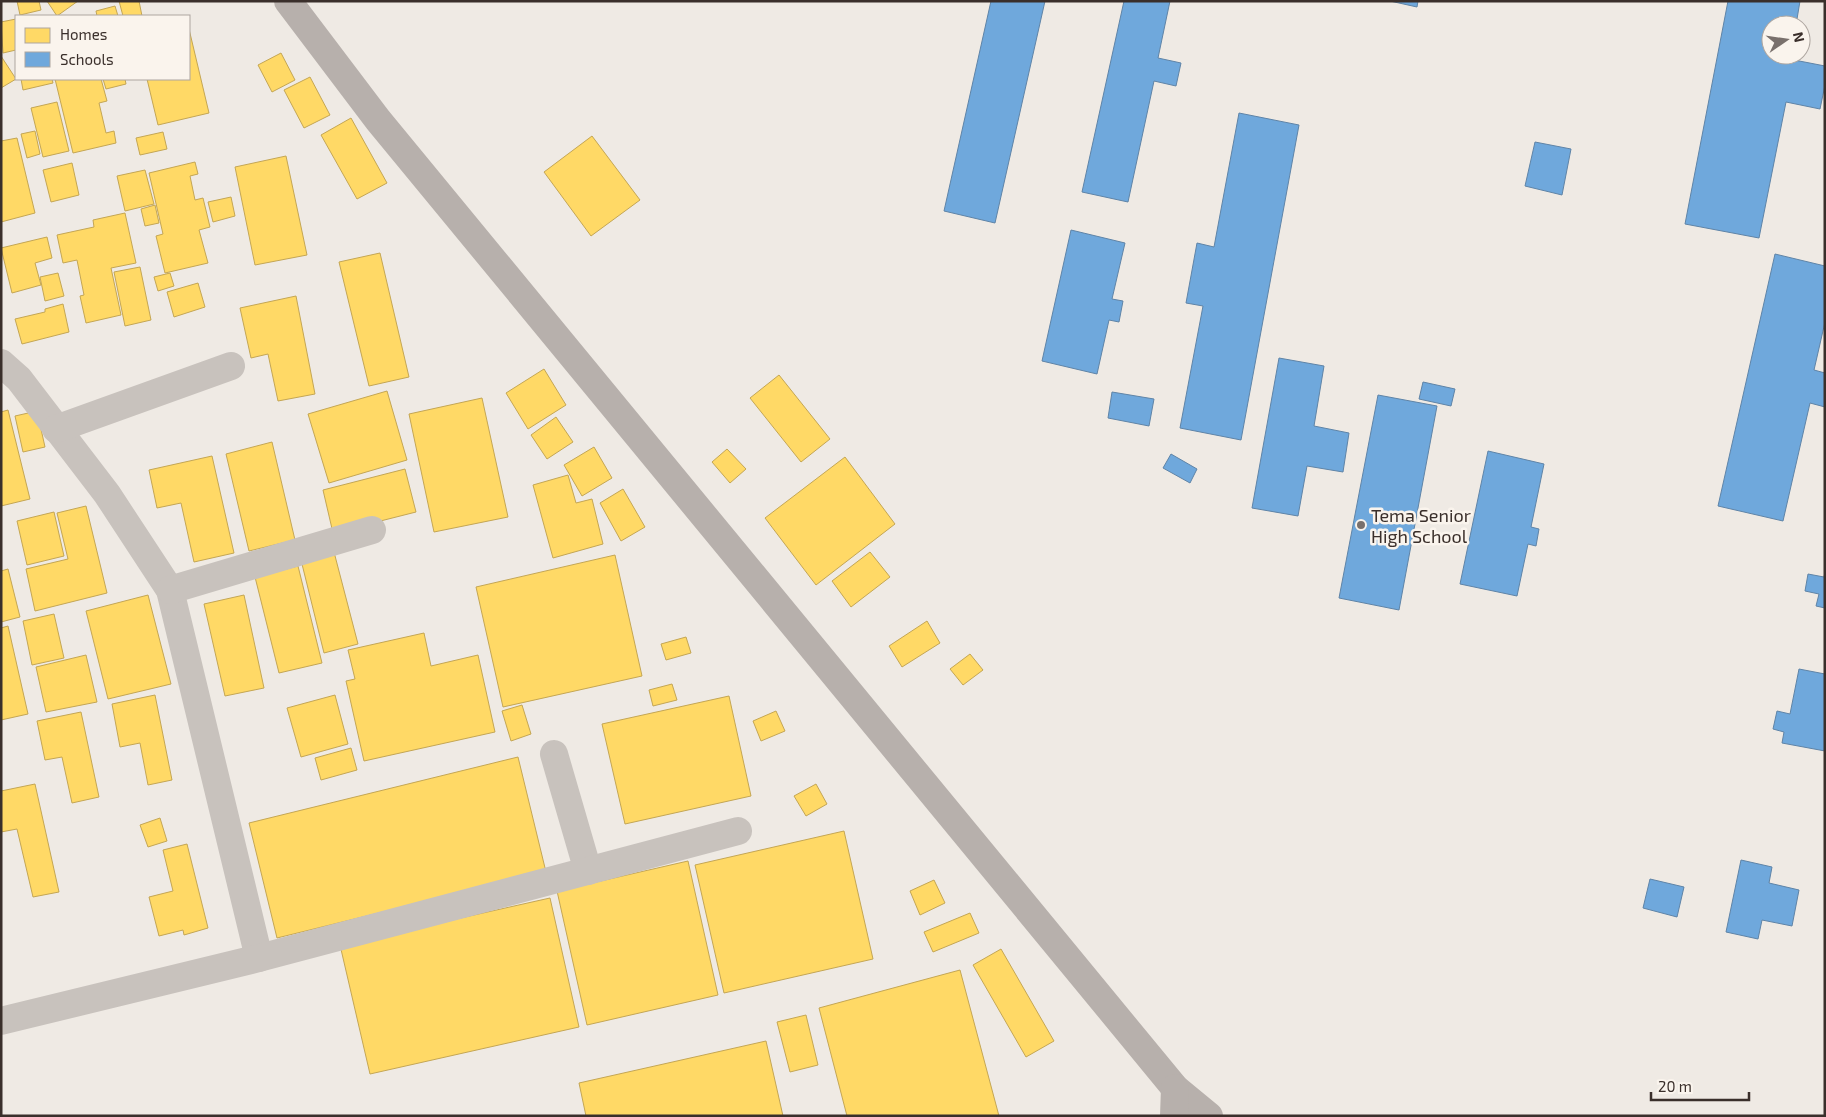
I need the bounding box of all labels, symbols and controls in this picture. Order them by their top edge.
legend [15,15,190,80]
north arrow [1761,15,1811,65]
text: Homes [60,25,107,43]
text: N [1790,30,1809,44]
text: Schools [60,50,114,68]
place label: Tema Senior High School [1371,504,1471,547]
marker: Tema Senior High School [1355,519,1367,531]
scale bar [1651,1070,1748,1102]
text: 20 m [1658,1077,1692,1095]

